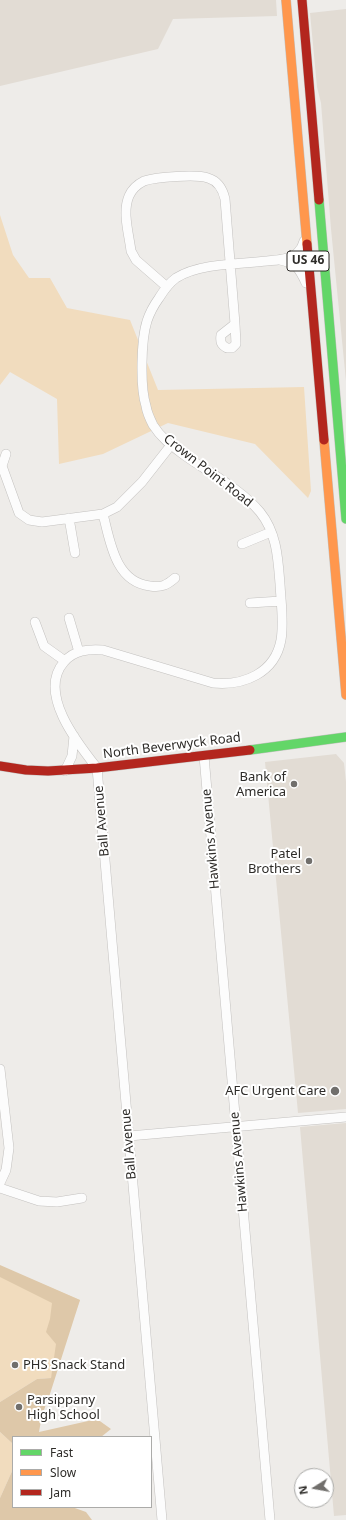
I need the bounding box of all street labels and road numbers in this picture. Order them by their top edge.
road number: US 46 [287,251,329,271]
street label: Crown Point Road [160,431,256,511]
street label: North Beverwyck Road [102,730,242,762]
street label: Ball Avenue [91,785,113,857]
street label: Hawkins Avenue [199,788,223,890]
street label: Ball Avenue [118,1108,140,1180]
street label: Hawkins Avenue [227,1111,251,1213]

